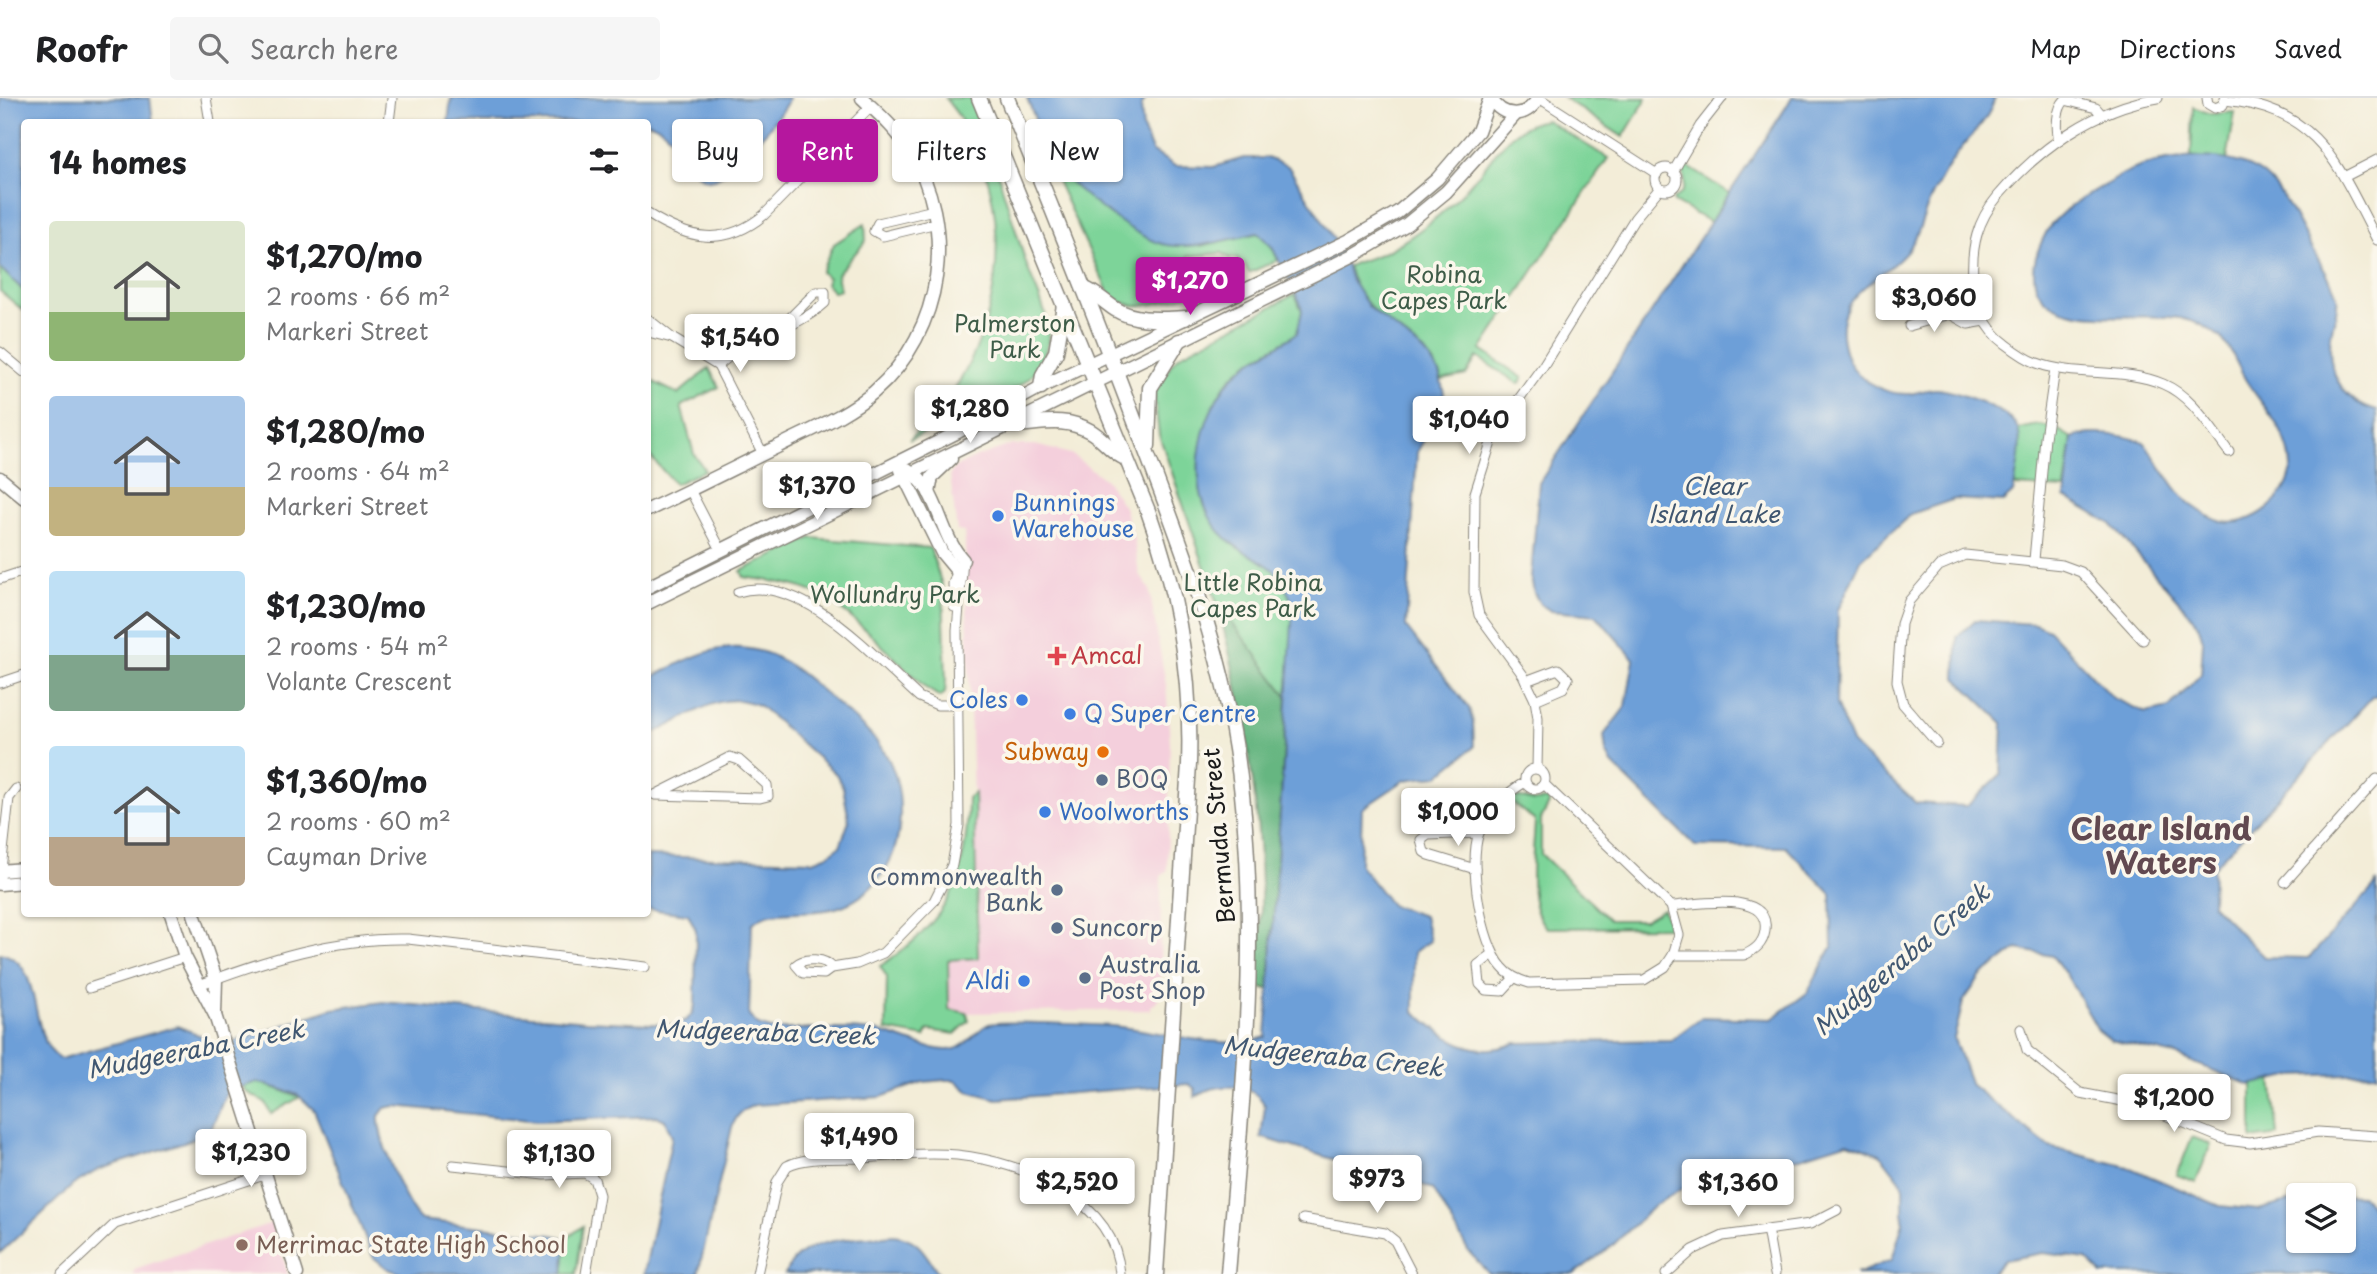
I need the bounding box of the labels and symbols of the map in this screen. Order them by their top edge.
park label: Robina Capes Park [1381,256,1507,317]
pin: $1,270 [1133,258,1247,317]
pin: $3,060 [1877,274,1991,334]
park label: Palmerston Park [954,305,1076,366]
pin: $1,540 [683,314,797,374]
pin: $1,280 [913,386,1027,445]
pin: $1,040 [1412,396,1526,456]
pin: $1,370 [760,462,874,522]
water label: Clear Island Lake [1649,467,1781,531]
place label: Bunnings Warehouse [1012,484,1134,545]
marker: Bunnings Warehouse [990,508,1006,524]
park label: Little Robina Capes Park [1183,564,1323,625]
park label: Wollundry Park [810,576,980,611]
place label: Amcal [1071,637,1142,672]
marker: Amcal [1049,648,1065,664]
place label: Coles [949,681,1008,716]
marker: Coles [1014,692,1030,708]
place label: Q Super Centre [1084,695,1256,730]
marker: Q Super Centre [1062,706,1078,722]
place label: Subway [1004,733,1089,768]
marker: Subway [1095,744,1111,760]
street label: Bermuda Street [1192,747,1243,925]
place label: BOQ [1116,761,1168,796]
marker: BOQ [1094,772,1110,788]
pin: $1,000 [1401,788,1515,848]
place label: Woolworths [1059,793,1189,828]
marker: Woolworths [1037,804,1053,820]
district label: Clear Island Waters [2071,805,2252,884]
place label: Commonwealth Bank [870,858,1043,919]
water label: Mudgeeraba Creek [1805,873,1998,1043]
marker: Commonwealth Bank [1049,882,1065,898]
place label: Suncorp [1071,909,1163,944]
marker: Suncorp [1049,920,1065,936]
place label: Australia Post Shop [1099,946,1206,1007]
place label: Aldi [965,962,1010,997]
marker: Australia Post Shop [1077,970,1093,986]
marker: Aldi [1016,973,1032,989]
water label: Mudgeeraba Creek [84,1009,309,1087]
water label: Mudgeeraba Creek [654,1009,877,1053]
water label: Mudgeeraba Creek [1222,1026,1446,1085]
pin: $1,200 [2117,1074,2231,1134]
pin: $1,490 [802,1114,916,1173]
pin: $1,230 [194,1130,308,1189]
pin: $1,130 [502,1130,616,1190]
pin: $973 [1336,1156,1418,1215]
pin: $2,520 [1020,1158,1134,1218]
pin: $1,360 [1681,1160,1795,1219]
place label: Merrimac State High School [256,1226,566,1261]
marker: Merrimac State High School [234,1237,250,1253]

